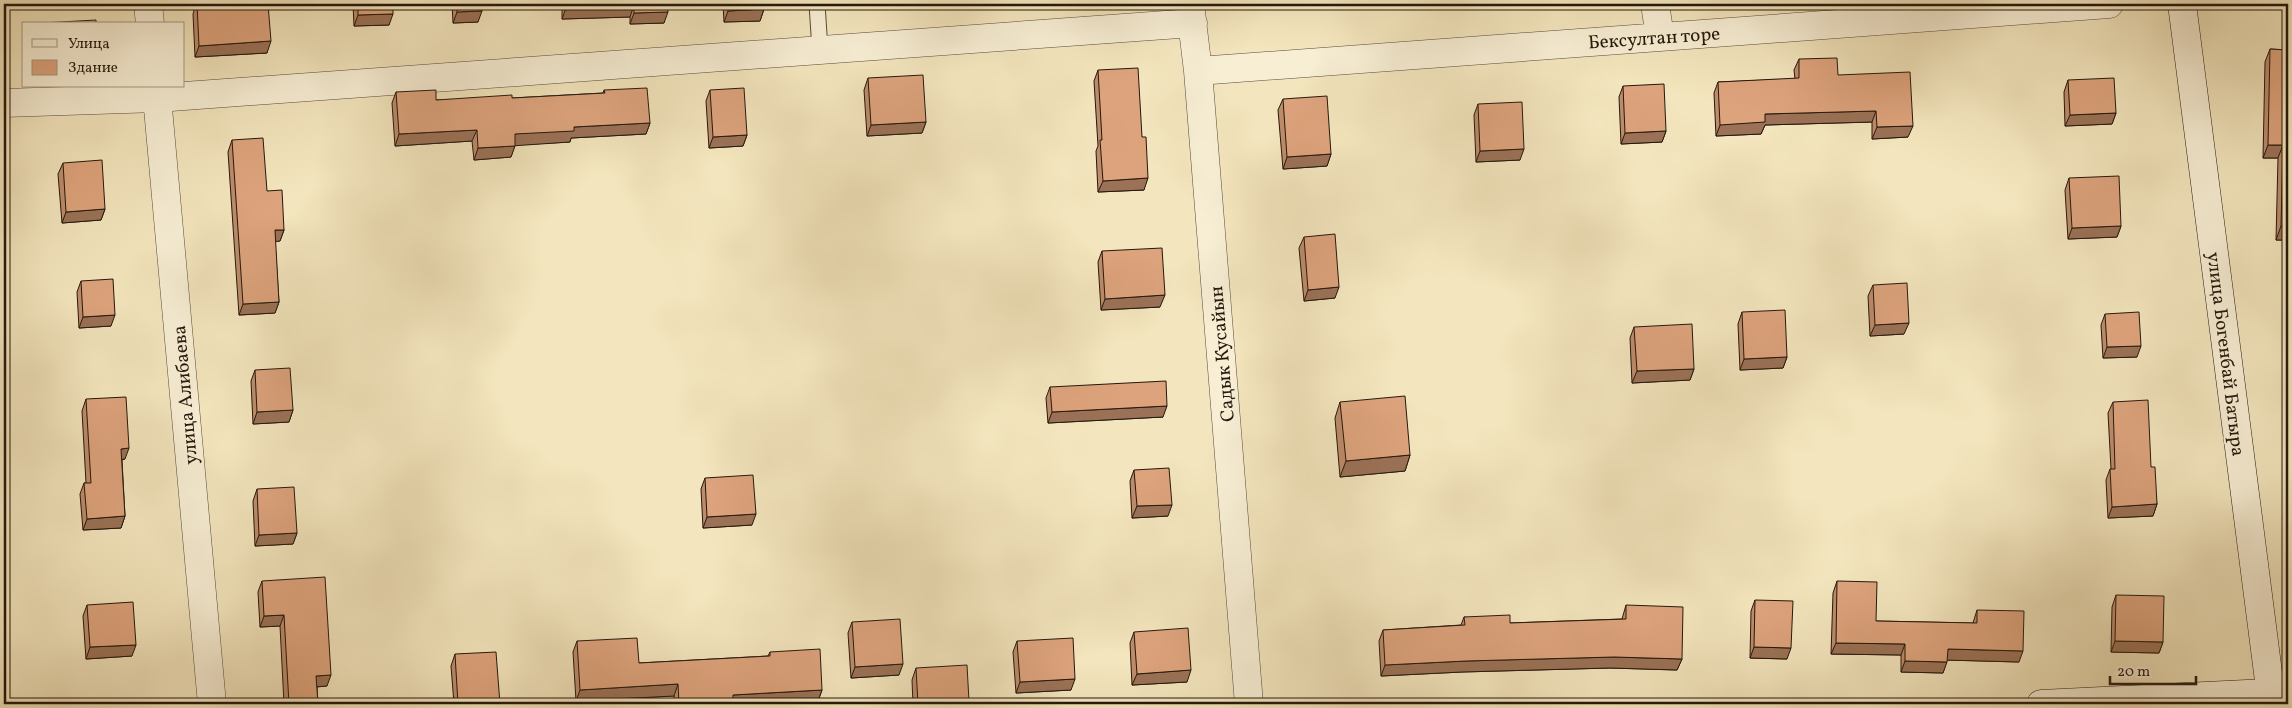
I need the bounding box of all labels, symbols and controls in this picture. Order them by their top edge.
street label: Бексултан торе [1587,21,1721,57]
legend [22,22,185,88]
text: Улица [68,34,110,55]
text: Здание [68,58,118,79]
street label: улица Богенбай Батыра [2200,251,2250,458]
street label: Садык Кусайын [1204,285,1242,423]
street label: улица Алибаева [167,324,205,466]
scale bar [2110,653,2196,685]
text: 20 m [2117,662,2150,683]

